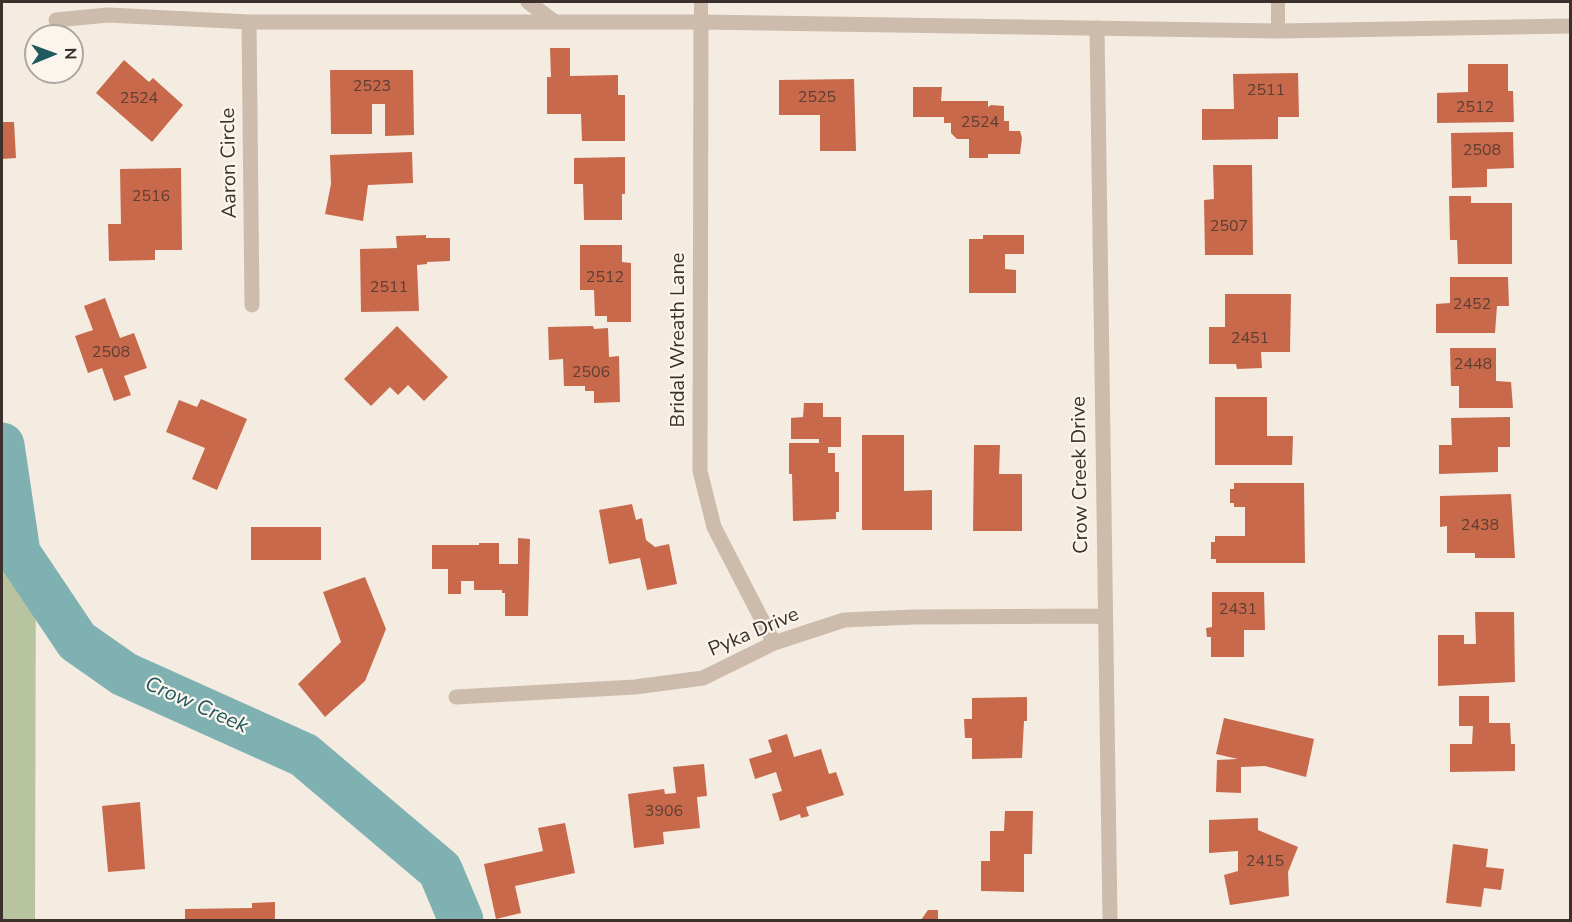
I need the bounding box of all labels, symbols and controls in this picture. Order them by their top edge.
north arrow [24,24,84,84]
text: N [59,48,81,60]
house number: 2523 [353,77,391,97]
house number: 2511 [1247,81,1285,101]
house number: 2525 [798,88,836,108]
house number: 2524 [120,89,158,109]
house number: 2512 [1456,98,1494,118]
street label: Aaron Circle [217,107,243,219]
house number: 2524 [961,113,999,133]
house number: 2508 [1463,141,1501,161]
house number: 2516 [132,187,170,207]
house number: 2507 [1210,217,1248,237]
street label: Bridal Wreath Lane [667,253,691,427]
house number: 2512 [586,268,624,288]
house number: 2511 [370,278,408,298]
house number: 2452 [1453,295,1491,315]
house number: 2451 [1231,329,1269,349]
house number: 2508 [92,343,130,363]
house number: 2448 [1454,355,1492,375]
house number: 2506 [572,363,610,383]
street label: Crow Creek Drive [1068,396,1094,554]
house number: 2438 [1461,516,1499,536]
house number: 2431 [1219,600,1257,620]
street label: Pyka Drive [705,603,803,663]
water label: Crow Creek [140,672,252,740]
house number: 3906 [645,802,683,822]
house number: 2415 [1246,852,1284,872]

